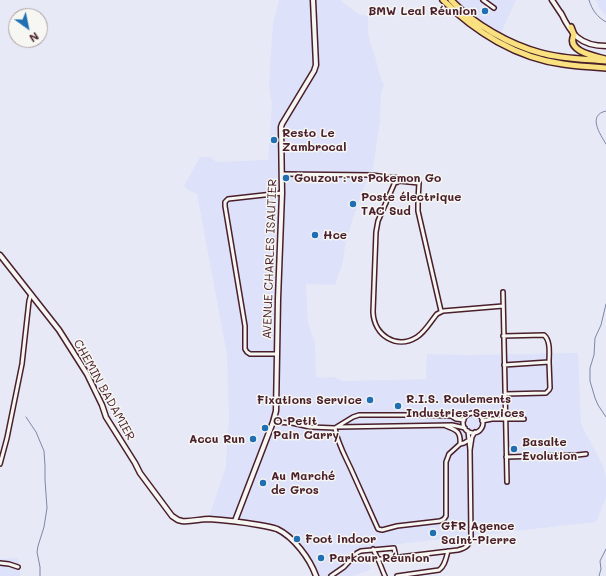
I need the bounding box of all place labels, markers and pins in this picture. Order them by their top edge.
place label: BMW Leal Réunion [368,4,477,18]
marker: BMW Leal Réunion [480,6,490,16]
place label: Resto Le Zambrocal [282,126,346,154]
marker: Resto Le Zambrocal [269,135,279,145]
place label: Gouzou : vs Pokemon Go [294,171,441,185]
marker: Gouzou : vs Pokemon Go [281,173,291,183]
place label: Poste électrique TAC Sud [361,190,461,218]
marker: Poste électrique TAC Sud [348,199,358,209]
place label: Hce [323,228,347,242]
marker: Hce [310,230,320,240]
place label: R.I.S. Roulements Industries Services [406,392,525,420]
place label: Fixations Service [257,393,362,407]
marker: Fixations Service [365,395,375,405]
marker: R.I.S. Roulements Industries Services [393,401,403,411]
place label: O Petit Pain Carry [273,414,339,442]
marker: O Petit Pain Carry [260,423,270,433]
place label: Accu Run [189,432,245,446]
marker: Accu Run [248,434,258,444]
place label: Basalte Evolution [522,435,577,463]
marker: Basalte Evolution [509,444,519,454]
place label: Au Marché de Gros [271,469,335,497]
marker: Au Marché de Gros [258,478,268,488]
place label: GFR Agence Saint-Pierre [441,519,516,547]
marker: GFR Agence Saint-Pierre [428,528,438,538]
place label: Foot indoor [305,532,376,546]
marker: Foot indoor [292,534,302,544]
place label: Parkour Réunion [329,551,429,565]
marker: Parkour Réunion [316,553,326,563]

